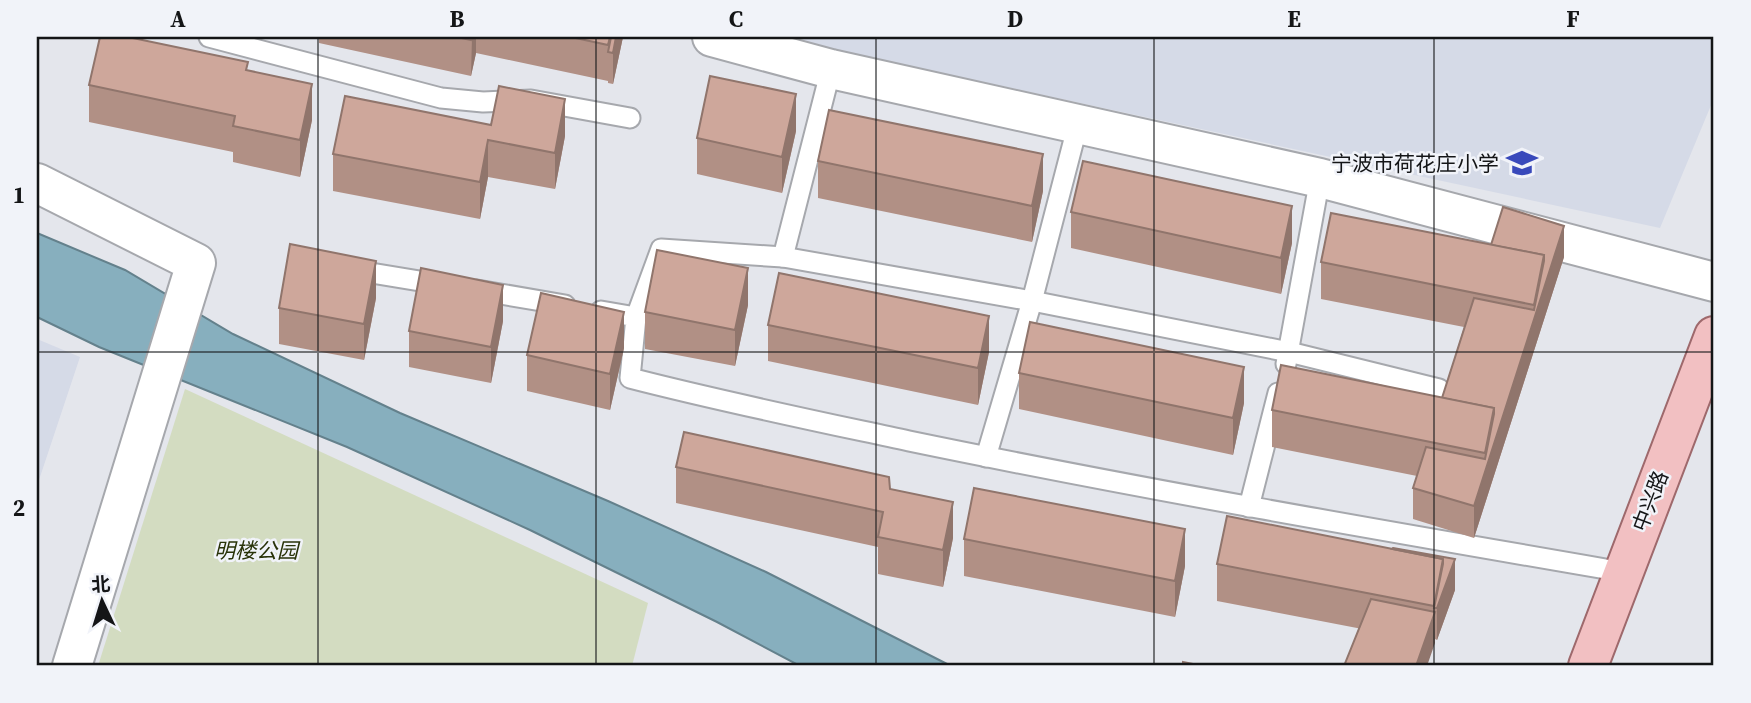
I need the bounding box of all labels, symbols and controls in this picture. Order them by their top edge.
text: A [170,3,186,35]
text: B [450,3,465,35]
text: C [729,3,743,35]
text: D [1007,3,1023,35]
text: E [1287,3,1301,35]
text: F [1566,3,1580,35]
school or university icon: 宁波市荷花庄小学 [1505,146,1539,180]
place label: 宁波市荷花庄小学 [1331,149,1499,178]
text: 1 [13,179,25,211]
street label: 中兴路 [1625,466,1675,536]
text: 2 [13,492,25,524]
park label: 明楼公园 [214,536,301,565]
north arrow [66,566,136,636]
text: 北 [90,570,111,598]

